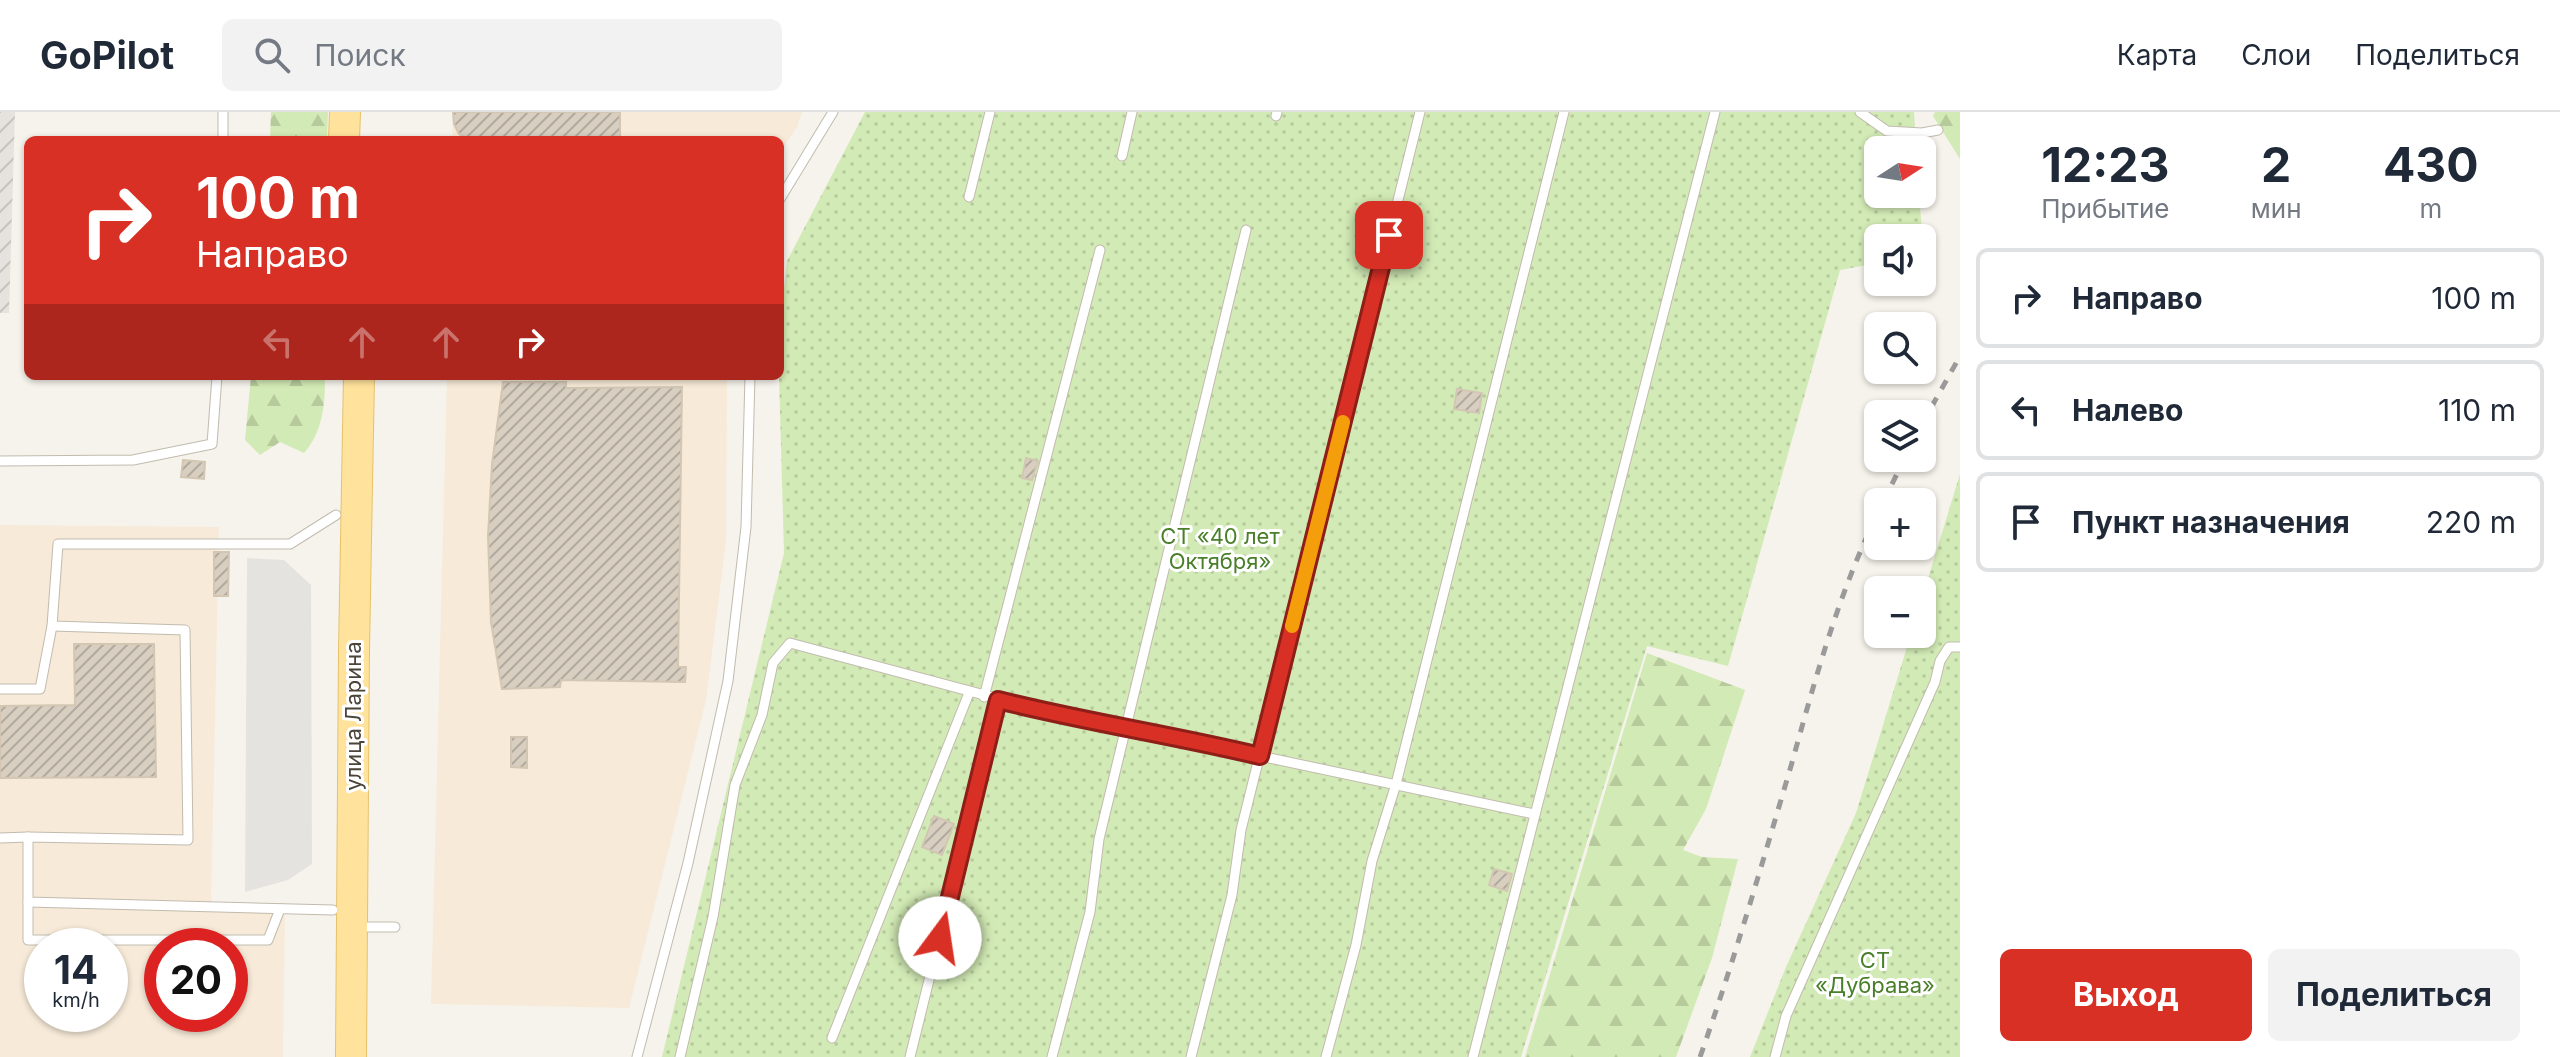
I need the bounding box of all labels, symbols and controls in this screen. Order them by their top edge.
search box [222,19,782,91]
text: GoPilot [40,32,174,78]
icon: search [250,33,294,77]
text: Поиск [314,37,406,73]
text: Карта [2117,38,2197,72]
text: Слои [2241,38,2311,72]
text: Поделиться [2355,38,2520,72]
text: 12:23 [2041,135,2170,194]
text: 2 [2261,135,2291,194]
text: 430 [2383,135,2479,194]
north arrow [1864,136,1936,208]
map controls [1864,136,1936,648]
text: 100 m [196,164,360,232]
icon: right [64,168,168,272]
text: Прибытие [2041,193,2170,224]
text: мин [2251,193,2302,224]
text: m [2419,193,2442,224]
pin [1355,201,1423,269]
icon: arrive [1367,213,1411,257]
button: sound [1864,224,1936,296]
text: Направо [196,232,349,276]
icon: right [2004,276,2048,320]
text: Направо [2072,280,2203,316]
text: 100 m [2431,280,2516,316]
button: search [1864,312,1936,384]
icon: left [256,320,300,364]
icon: ahead [340,320,384,364]
icon: ahead [424,320,468,364]
icon: right [508,320,552,364]
icon: left [2004,388,2048,432]
text: Налево [2072,392,2184,428]
text: 110 m [2438,392,2516,428]
button: layers [1864,400,1936,472]
button: + [1864,488,1936,560]
icon: arrive [2004,500,2048,544]
text: Пункт назначения [2072,504,2350,540]
text: 220 m [2426,504,2516,540]
park label: СТ «40 лет Октября» [1160,523,1280,574]
button: − [1864,576,1936,648]
street label: улица Ларина [340,641,366,791]
position arrow [898,896,982,980]
speed limit sign: 20 [144,928,248,1032]
text: 14 [54,945,98,994]
park label: СТ «Дубрава» [1815,947,1935,998]
button: Выход [2000,949,2252,1041]
button: Поделиться [2268,949,2520,1041]
text: km/h [52,988,100,1012]

